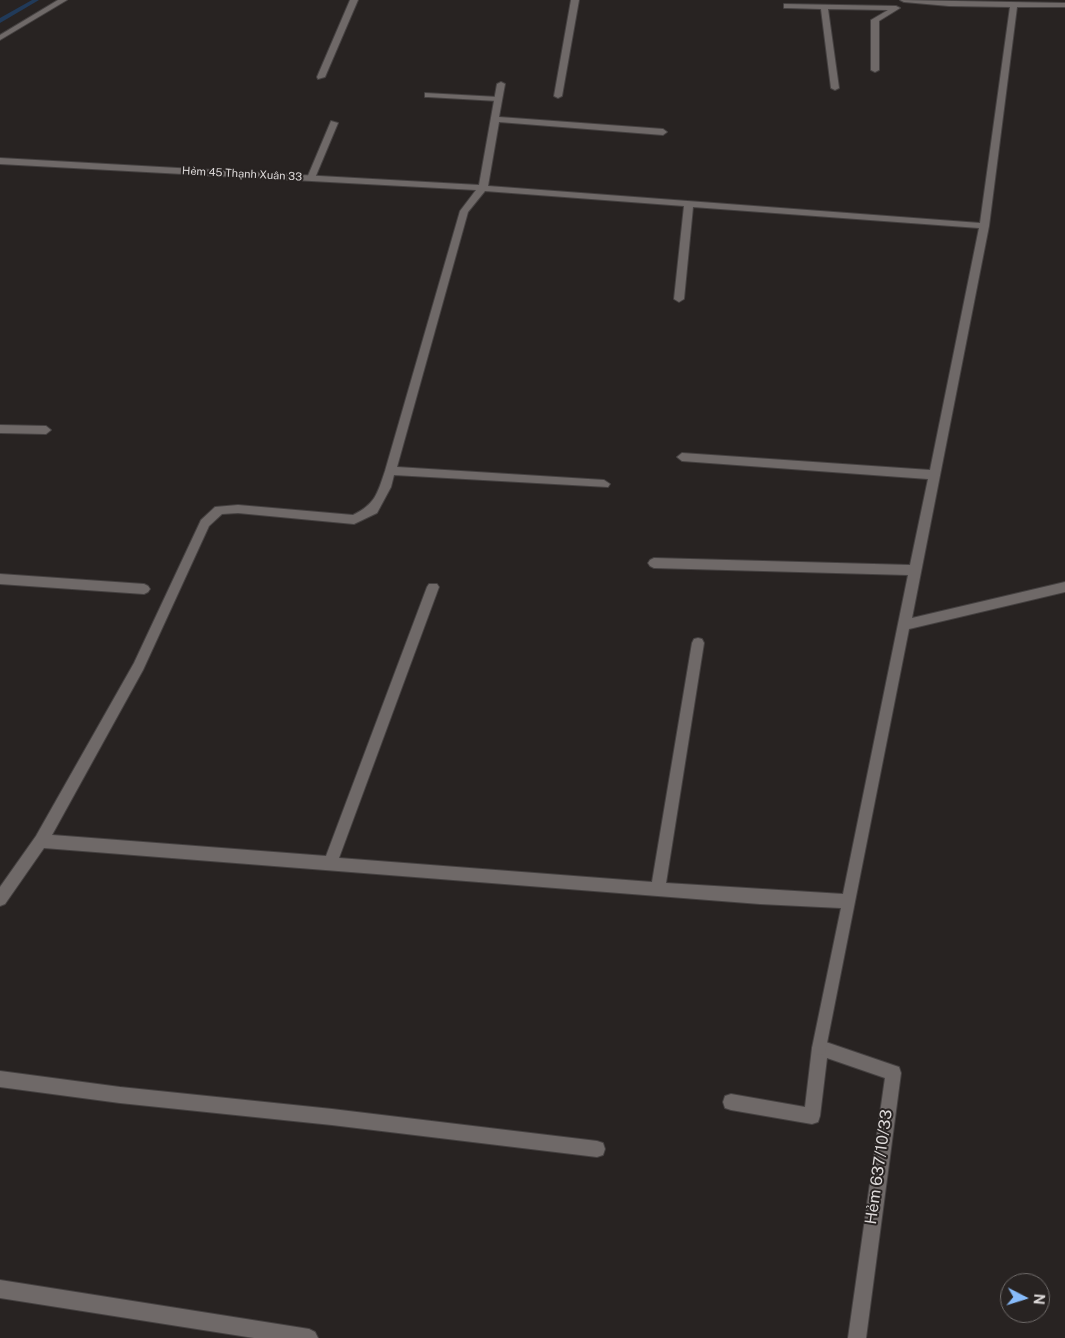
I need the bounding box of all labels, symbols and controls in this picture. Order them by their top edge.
street label: Hẻm 45 Thạnh Xuân 33 [182,164,302,184]
street label: Hẻm 637/10/33 [861,1108,897,1226]
north arrow [1000,1273,1050,1323]
text: N [1031,1293,1047,1305]

